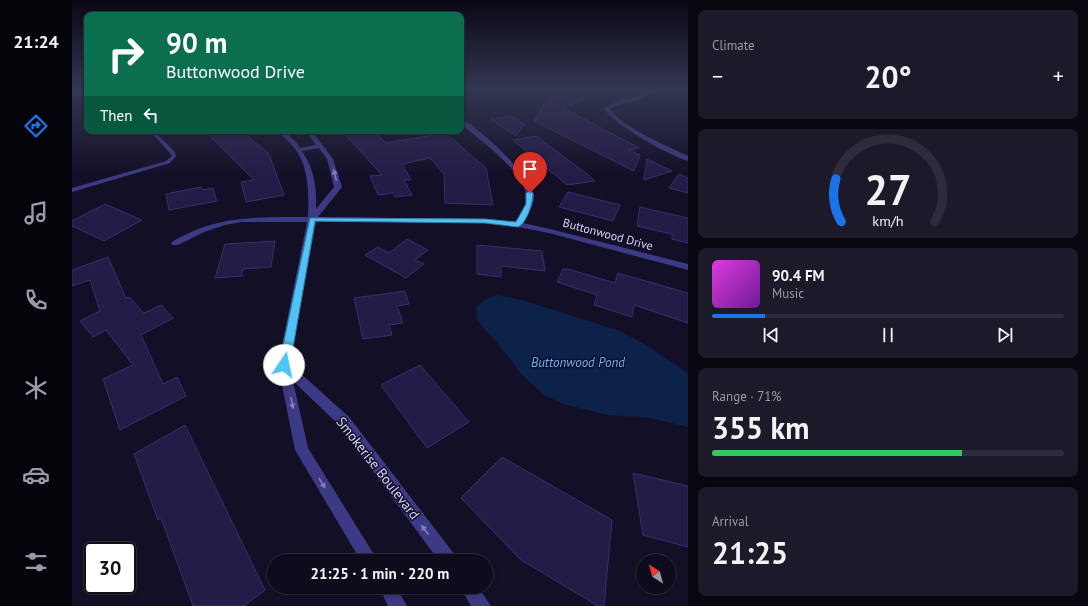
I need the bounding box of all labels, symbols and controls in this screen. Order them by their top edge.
text: 90 m [166,24,227,61]
icon: right [100,28,152,80]
text: 21:24 [13,30,59,53]
text: Climate [712,37,755,54]
text: 20° [864,57,912,96]
text: Buttonwood Drive [166,60,305,83]
text: − [712,62,723,90]
text: + [1053,62,1064,90]
icon: left [140,104,162,126]
text: Then [100,106,132,125]
icon: directions [22,112,50,140]
pin [513,152,547,193]
icon: arrive [519,158,541,180]
text: 27 [864,163,912,216]
one-way arrow [331,169,337,182]
icon: music [22,199,50,227]
text: km/h [872,210,904,229]
street label: Buttonwood Drive [561,215,655,253]
text: 90.4 FM [772,266,825,285]
text: Music [772,285,804,302]
icon: phone [22,286,50,314]
icon: previous [760,324,782,346]
icon: pause [877,324,899,346]
icon: next [994,324,1016,346]
position arrow [263,344,305,386]
water label: Buttonwood Pond [531,354,625,371]
icon: climate [22,374,50,402]
text: Range · 71% [712,388,781,405]
one-way arrow [289,397,295,409]
text: 355 km [712,408,810,447]
street label: Smokerise Boulevard [332,413,424,523]
icon: car [22,461,50,489]
one-way arrow [318,478,326,488]
text: Arrival [712,513,748,530]
one-way arrow [421,524,430,535]
text: 21:25 [712,533,788,572]
speed limit sign: 30 [84,542,136,594]
icon: filters [22,548,50,576]
north arrow [636,554,676,594]
map controls [636,554,676,594]
text: 21:25 · 1 min · 220 m [311,564,449,583]

